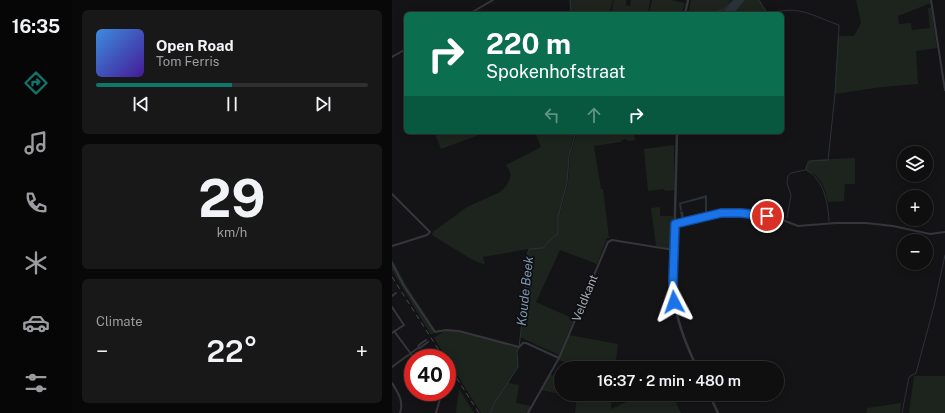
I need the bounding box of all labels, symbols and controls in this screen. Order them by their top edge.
text: 16:35 [12,16,60,37]
text: 220 m [486,27,571,60]
icon: right [420,28,472,80]
text: Open Road [156,37,234,54]
text: Tom Ferris [156,54,219,69]
text: Spokenhofstraat [486,61,626,82]
icon: directions [22,69,50,97]
icon: previous [130,93,152,115]
icon: pause [221,93,243,115]
icon: next [312,93,334,115]
icon: left [541,104,563,126]
icon: ahead [583,104,605,126]
icon: right [625,104,647,126]
icon: music [22,129,50,157]
map controls [897,146,933,270]
button: layers [897,146,933,182]
text: 29 [198,168,266,229]
icon: phone [22,189,50,217]
button: + [897,190,933,226]
pin [750,199,784,233]
icon: arrive [756,205,778,227]
text: km/h [217,225,247,240]
button: − [897,234,933,270]
icon: climate [22,249,50,277]
water label: Koude Beek [514,256,536,326]
street label: Veldkant [569,272,601,324]
position arrow [653,281,695,323]
icon: car [22,309,50,337]
text: Climate [96,314,143,329]
text: 22° [206,333,258,369]
text: − [96,338,108,364]
text: + [356,338,368,364]
speed limit sign: 40 [404,349,456,401]
icon: filters [22,369,50,397]
text: 16:37 · 2 min · 480 m [597,372,741,389]

